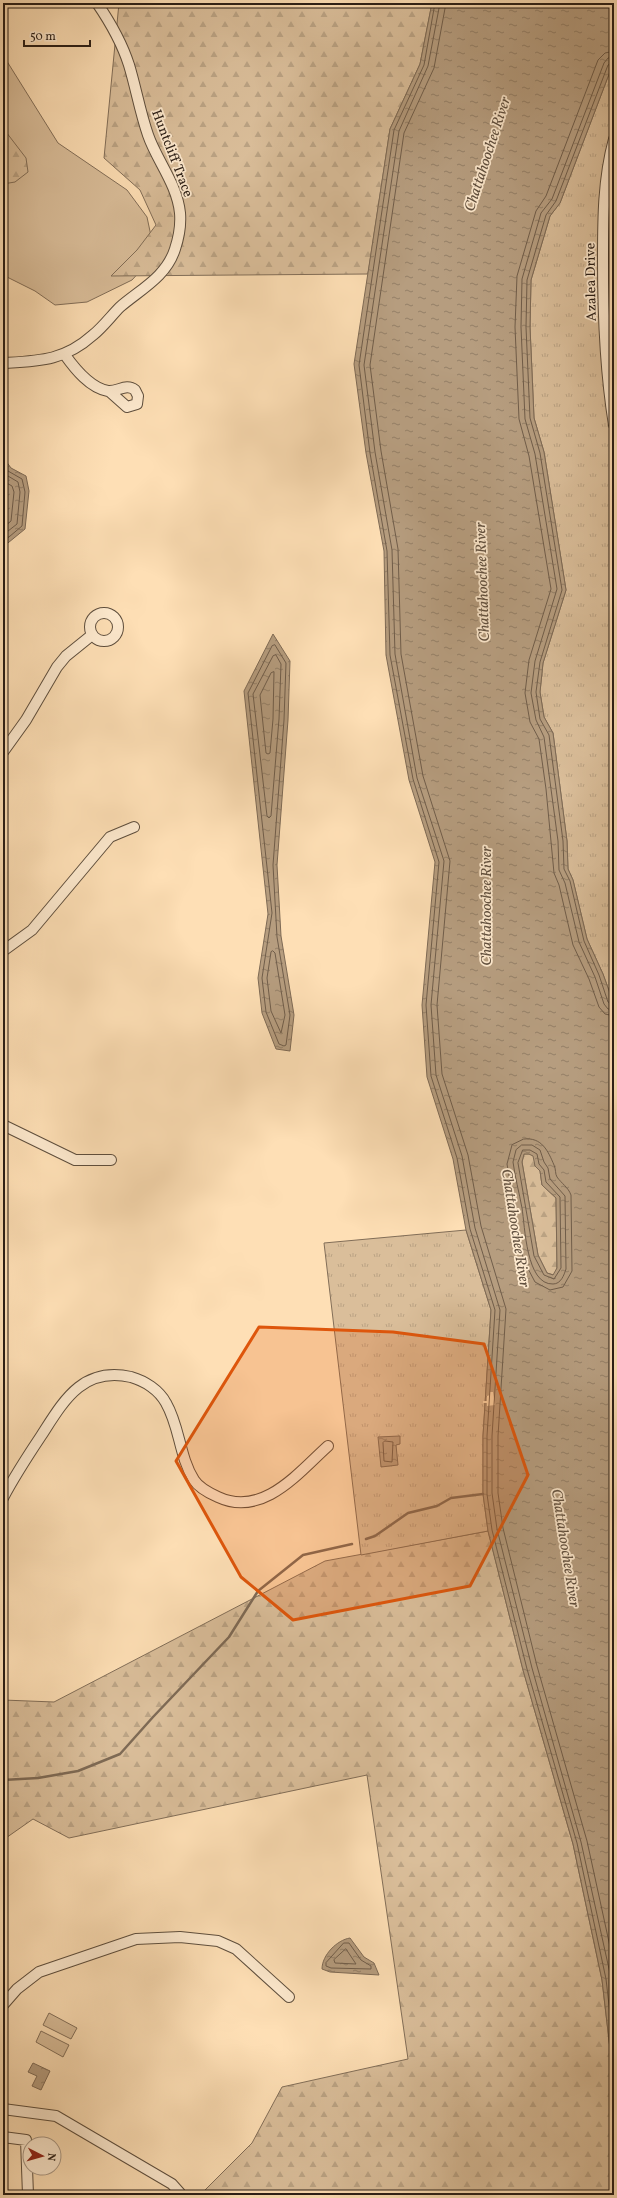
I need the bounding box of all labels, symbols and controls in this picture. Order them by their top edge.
scale bar [24,22,90,48]
text: 50 m [30,29,56,45]
water label: Chattahoochee River [460,94,517,215]
street label: Huntcliff Trace [146,107,197,200]
street label: Azalea Drive [581,242,602,321]
water label: Chattahoochee River [471,522,496,642]
water label: Chattahoochee River [477,846,498,966]
water label: Chattahoochee River [495,1168,534,1289]
water label: Chattahoochee River [545,1488,584,1609]
north arrow [22,2136,62,2176]
text: N [43,2152,58,2162]

